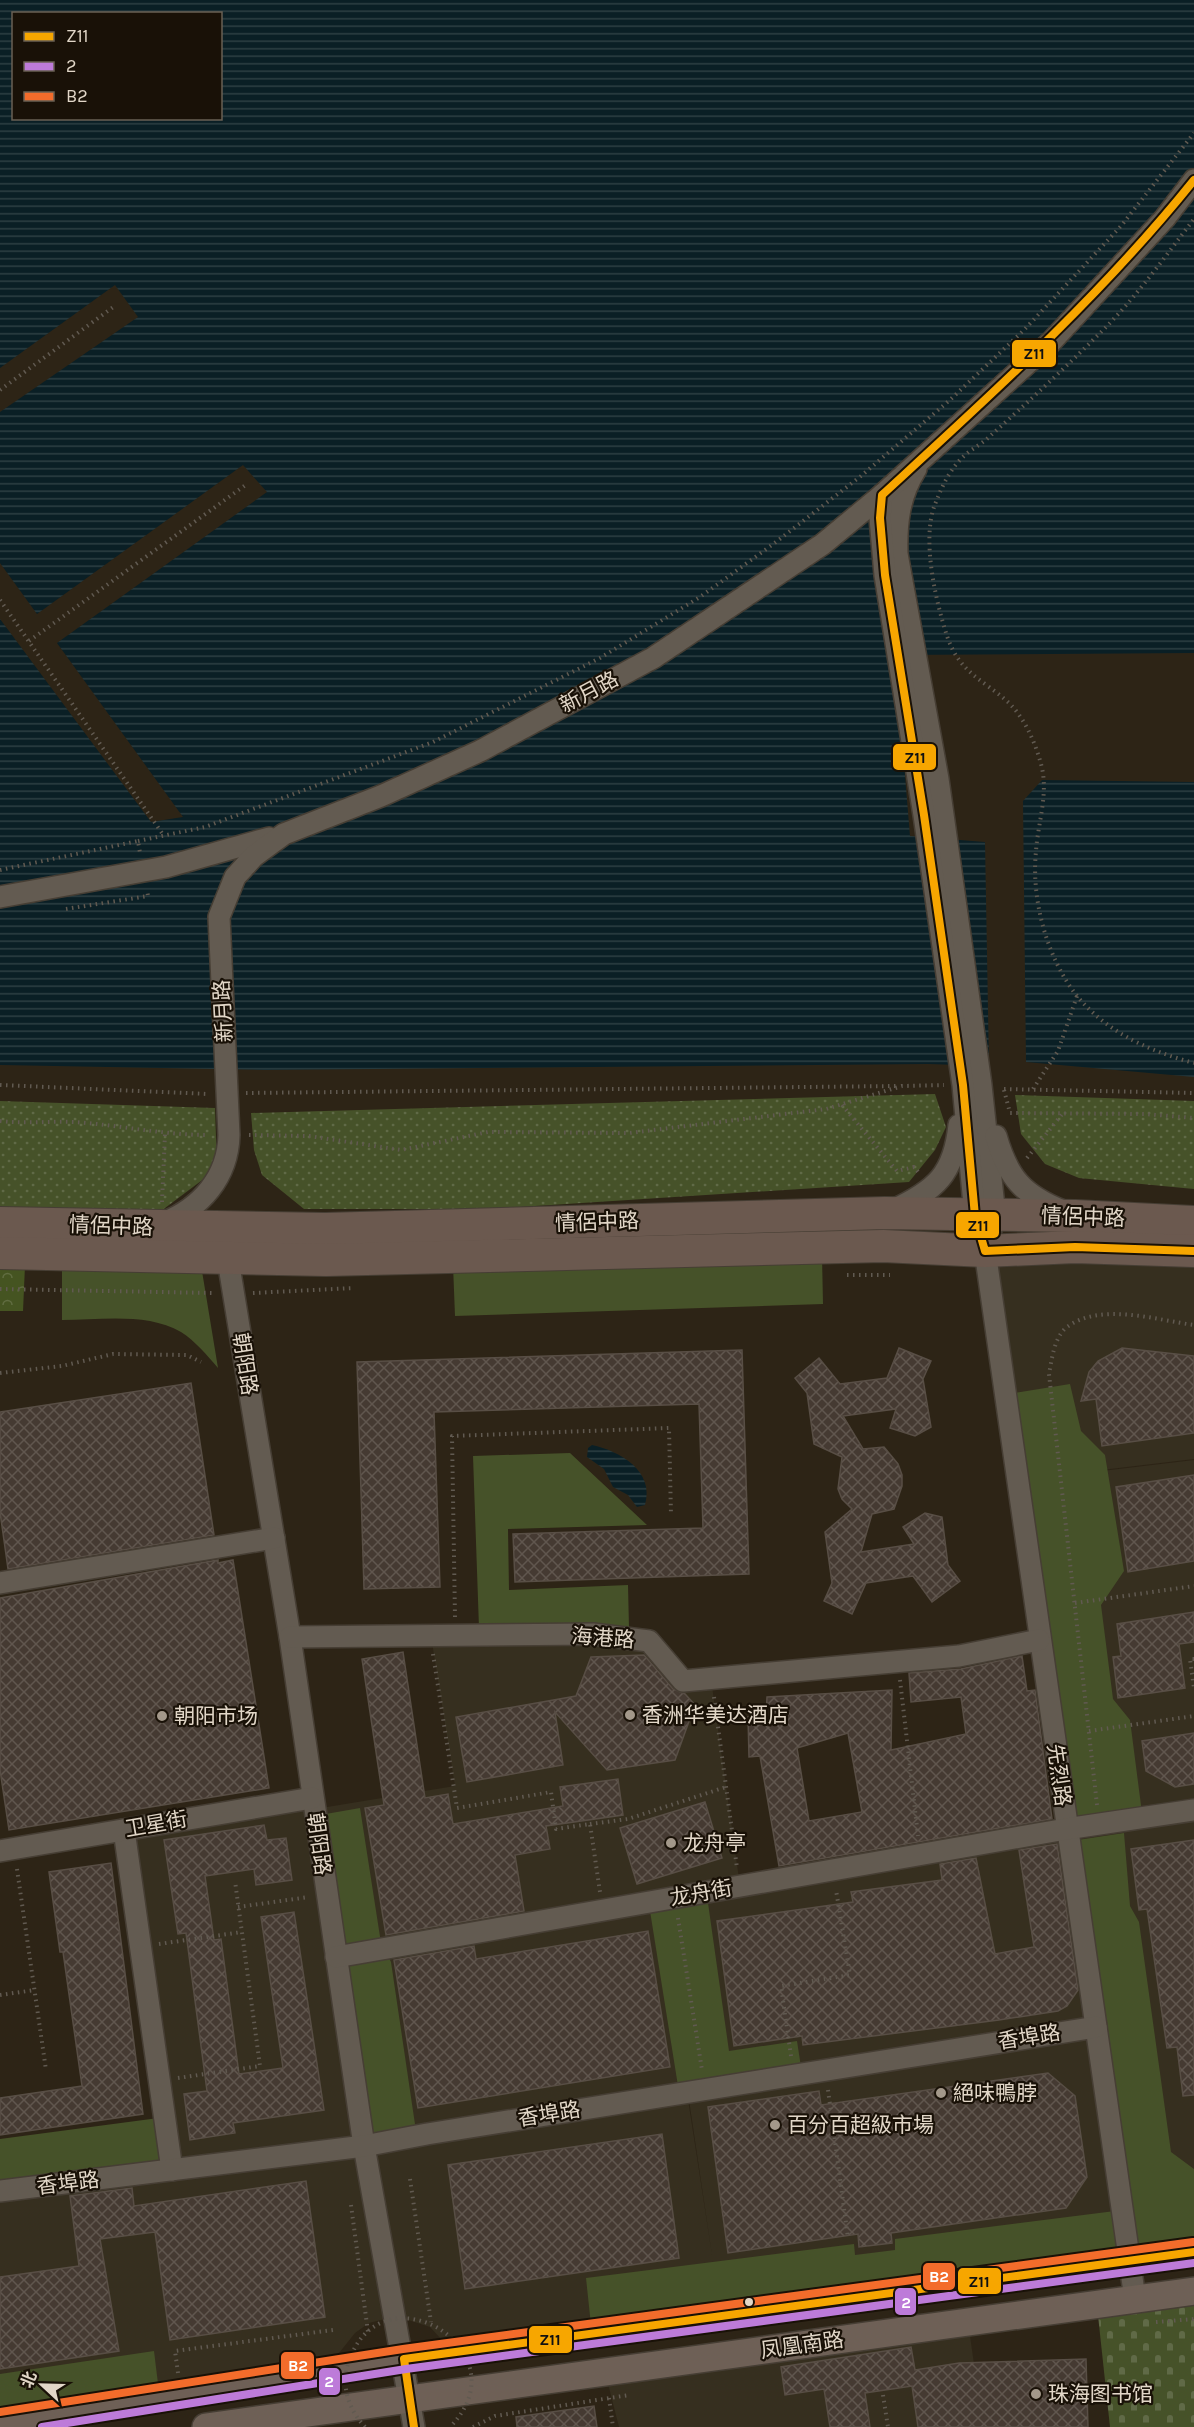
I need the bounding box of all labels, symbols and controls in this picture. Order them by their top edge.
legend [12,12,222,120]
text: Z11 [66,25,89,47]
text: 2 [66,55,76,77]
text: B2 [66,85,88,107]
line badge: Z11 [1011,339,1057,368]
text: Z11 [1023,344,1045,363]
street label: 新月路 [556,667,622,717]
line badge: Z11 [892,743,937,771]
text: Z11 [904,748,926,767]
street label: 新月路 [209,979,237,1043]
street label: 情侶中路 [1041,1204,1125,1230]
street label: 情侶中路 [555,1209,639,1235]
line badge: Z11 [955,1211,1000,1239]
street label: 情侶中路 [69,1213,153,1239]
text: Z11 [967,1216,989,1235]
street label: 朝阳路 [228,1331,262,1397]
street label: 海港路 [571,1624,635,1652]
place label: 香洲华美达酒店 [642,1703,789,1727]
place label: 朝阳市场 [174,1704,258,1728]
marker: 香洲华美达酒店 [623,1708,637,1722]
marker: 朝阳市场 [155,1709,169,1723]
street label: 先烈路 [1043,1742,1075,1808]
street label: 卫星街 [123,1807,189,1841]
street label: 朝阳路 [303,1811,335,1877]
place label: 龙舟亭 [683,1831,746,1855]
marker: 龙舟亭 [664,1836,678,1850]
street label: 龙舟街 [668,1876,734,1910]
street label: 香埠路 [996,2020,1062,2054]
place label: 絕味鴨脖 [953,2081,1037,2105]
marker: 絕味鴨脖 [934,2086,948,2100]
street label: 香埠路 [516,2097,582,2131]
place label: 百分百超級市場 [787,2113,934,2137]
marker: 百分百超級市場 [768,2118,782,2132]
street label: 香埠路 [35,2167,101,2199]
line badge: B2 [922,2262,956,2291]
text: B2 [929,2267,949,2286]
line badge: Z11 [957,2267,1002,2295]
text: Z11 [968,2272,990,2291]
line badge: 2 [894,2287,917,2316]
text: 2 [901,2293,911,2312]
unlabelled marker [743,2296,755,2308]
line badge: Z11 [528,2325,573,2354]
street label: 凤凰南路 [759,2327,845,2363]
text: Z11 [539,2330,561,2349]
line badge: B2 [280,2351,315,2380]
north arrow [12,2355,72,2415]
text: B2 [288,2356,308,2375]
line badge: 2 [318,2367,341,2396]
text: 北 [17,2369,40,2391]
text: 2 [324,2372,334,2391]
place label: 珠海图书馆 [1048,2382,1153,2406]
marker: 珠海图书馆 [1029,2387,1043,2401]

